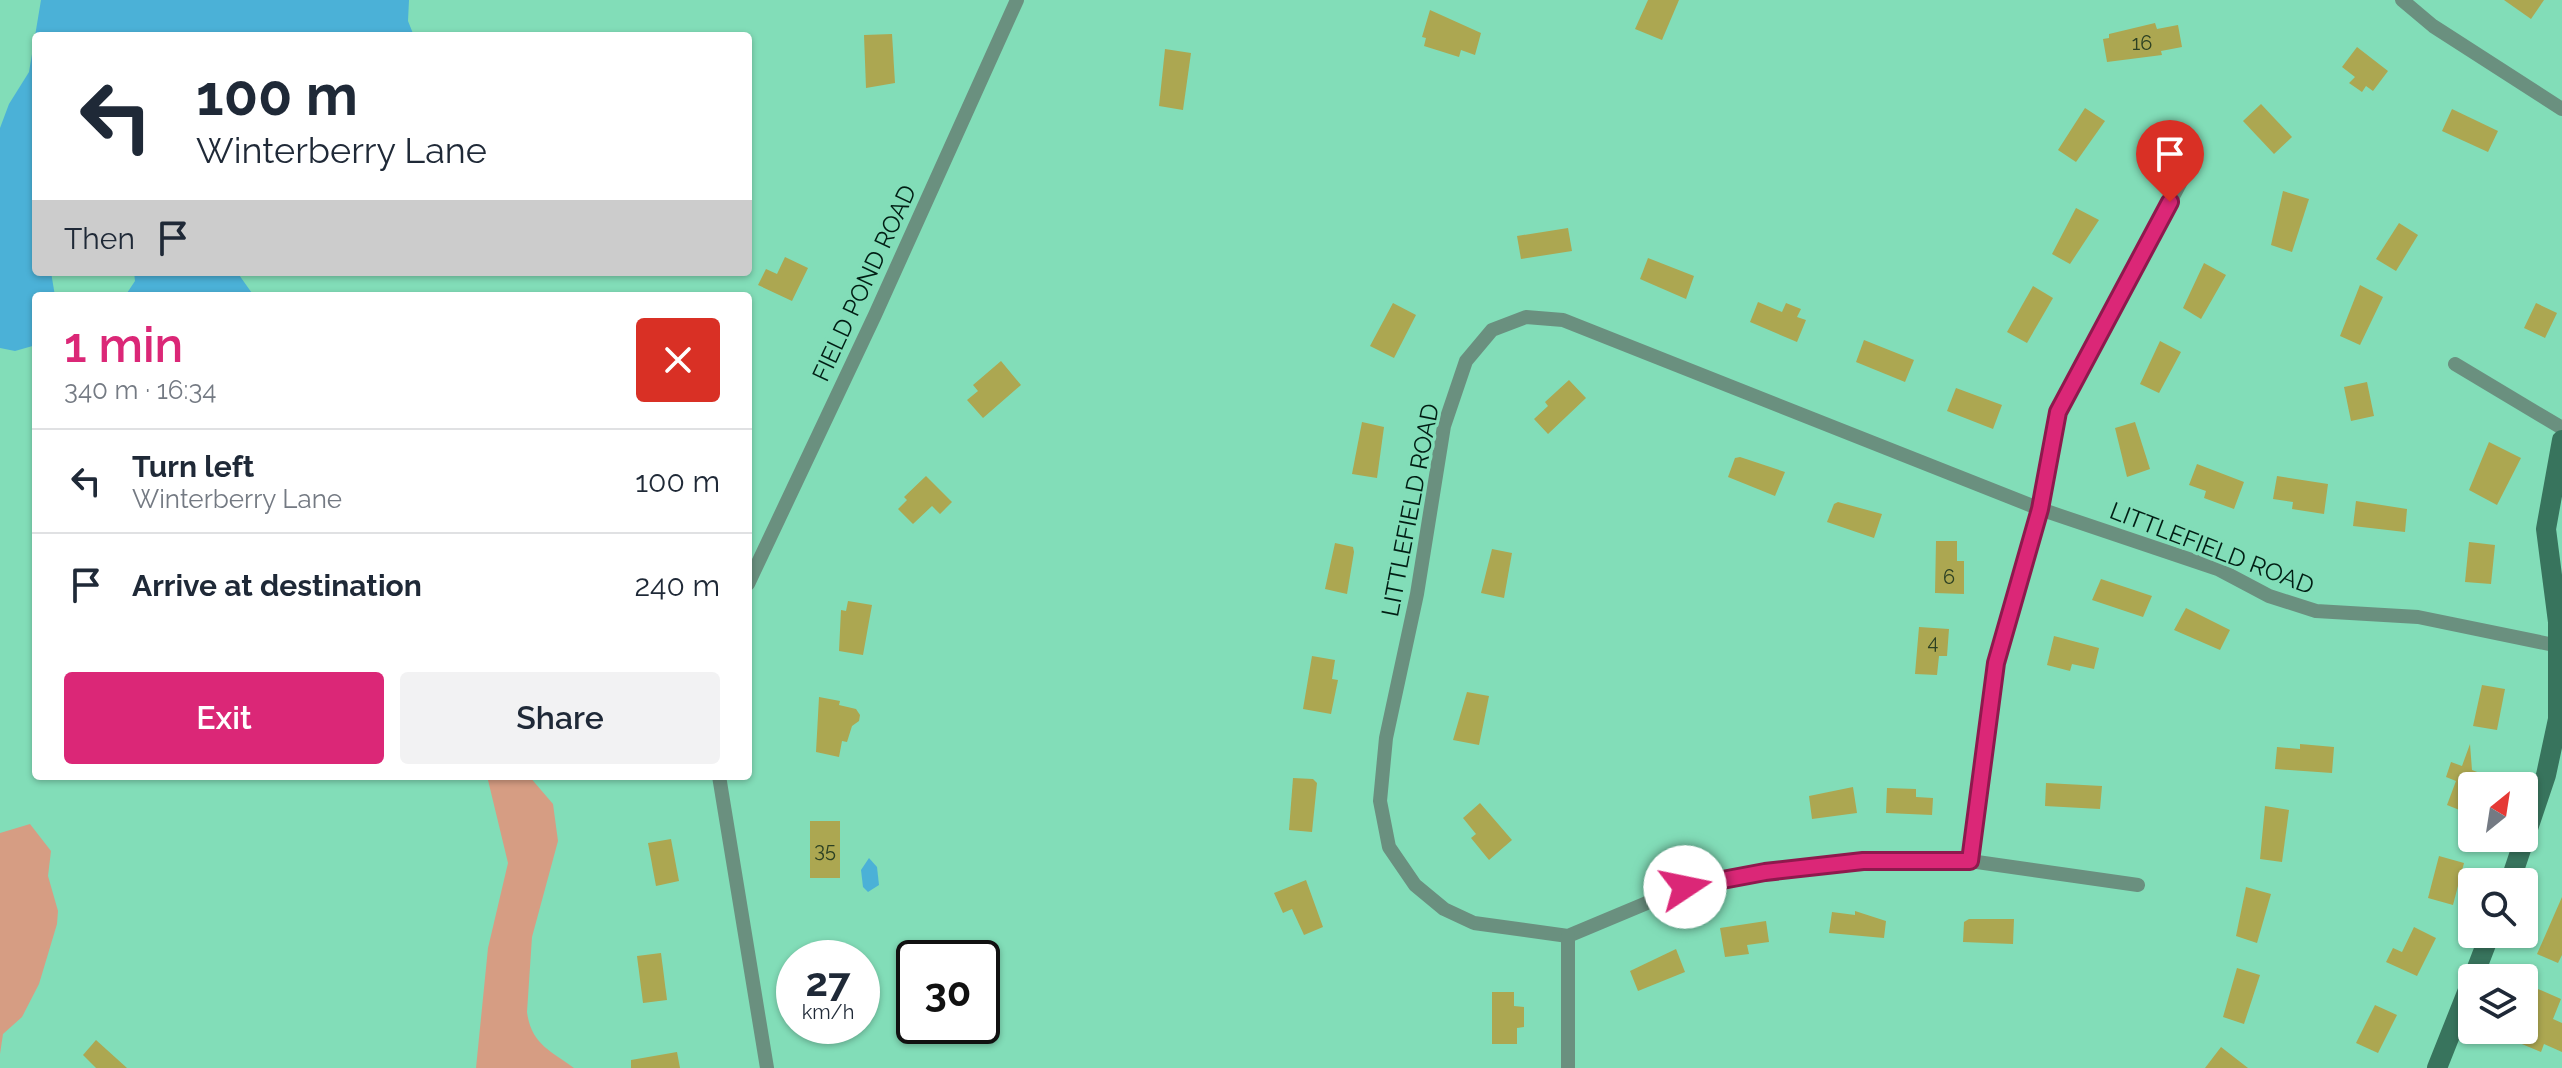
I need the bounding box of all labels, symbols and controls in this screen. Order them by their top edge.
house number: 16 [2132,31,2152,55]
text: 100 m [196,62,358,128]
icon: left [64,64,168,168]
pin [2136,120,2204,202]
text: Winterberry Lane [196,129,487,171]
icon: arrive [2148,132,2192,176]
street label: FIELD POND ROAD [806,180,922,386]
icon: arrive [151,216,195,260]
text: Then [64,221,135,256]
text: 1 min [64,317,183,373]
button: close [636,318,720,402]
text: 340 m · 16:34 [64,375,216,405]
street label: LITTLEFIELD ROAD [1375,401,1445,619]
text: Turn left [132,449,254,484]
icon: left [64,459,108,503]
text: 100 m [635,464,720,499]
text: Winterberry Lane [132,484,342,514]
street label: LITTLEFIELD ROAD [2106,496,2318,600]
icon: arrive [64,563,108,607]
house number: 6 [1943,565,1955,589]
text: Arrive at destination [132,568,422,603]
text: 240 m [634,568,720,603]
house number: 4 [1928,630,1939,654]
button: Exit [64,672,384,764]
button: Share [400,672,720,764]
north arrow [2458,772,2538,852]
map controls [2458,772,2538,1044]
house number: 35 [814,838,836,862]
position arrow [1643,845,1727,929]
button: search [2458,868,2538,948]
speed limit sign: 30 [896,940,1000,1044]
text: 27 [805,958,850,1005]
button: layers [2458,964,2538,1044]
text: km/h [802,1000,854,1024]

